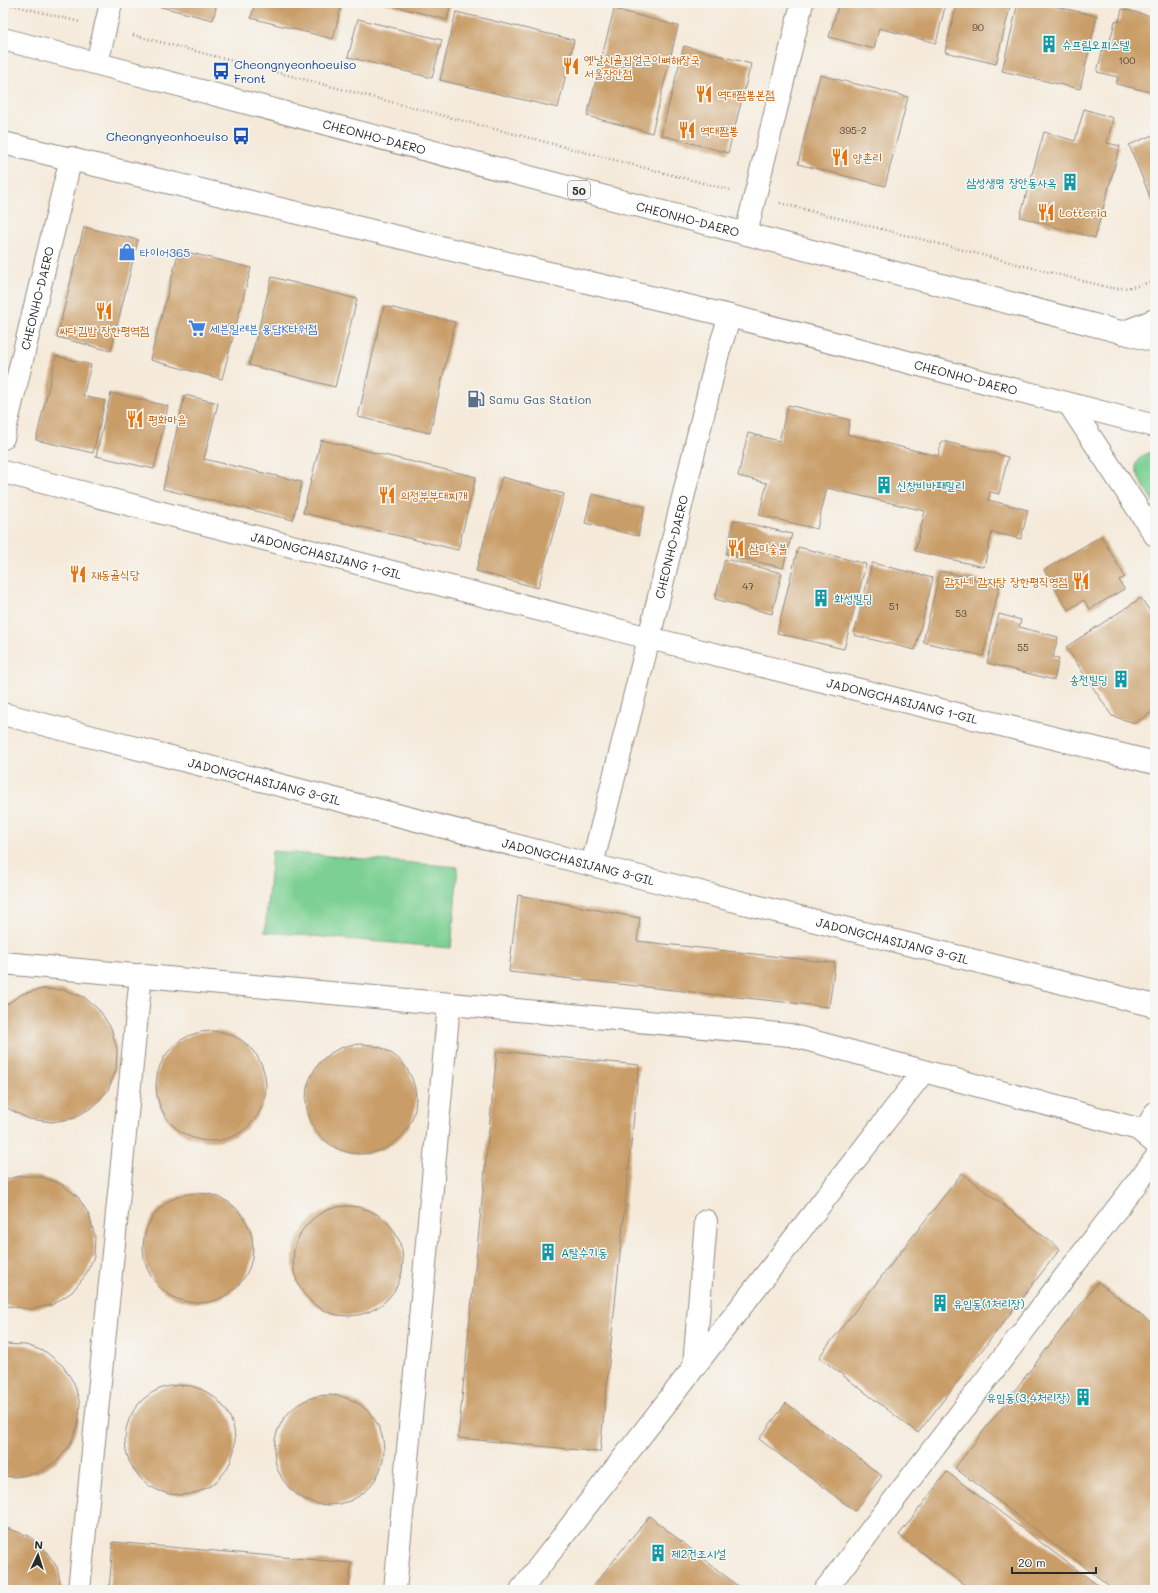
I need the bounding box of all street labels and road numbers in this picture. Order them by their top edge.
street label: CHEONHO-DAERO [321,115,428,158]
road number: 50 [568,181,590,199]
street label: CHEONHO-DAERO [634,197,741,240]
street label: CHEONHO-DAERO [17,245,57,352]
street label: CHEONHO-DAERO [912,356,1019,398]
street label: CHEONHO-DAERO [651,493,691,600]
street label: JADONGCHASIJANG 1-GIL [249,528,404,582]
street label: JADONGCHASIJANG 1-GIL [825,674,980,727]
street label: JADONGCHASIJANG 3-GIL [186,754,343,808]
street label: JADONGCHASIJANG 3-GIL [500,834,657,889]
street label: JADONGCHASIJANG 3-GIL [815,913,971,967]

